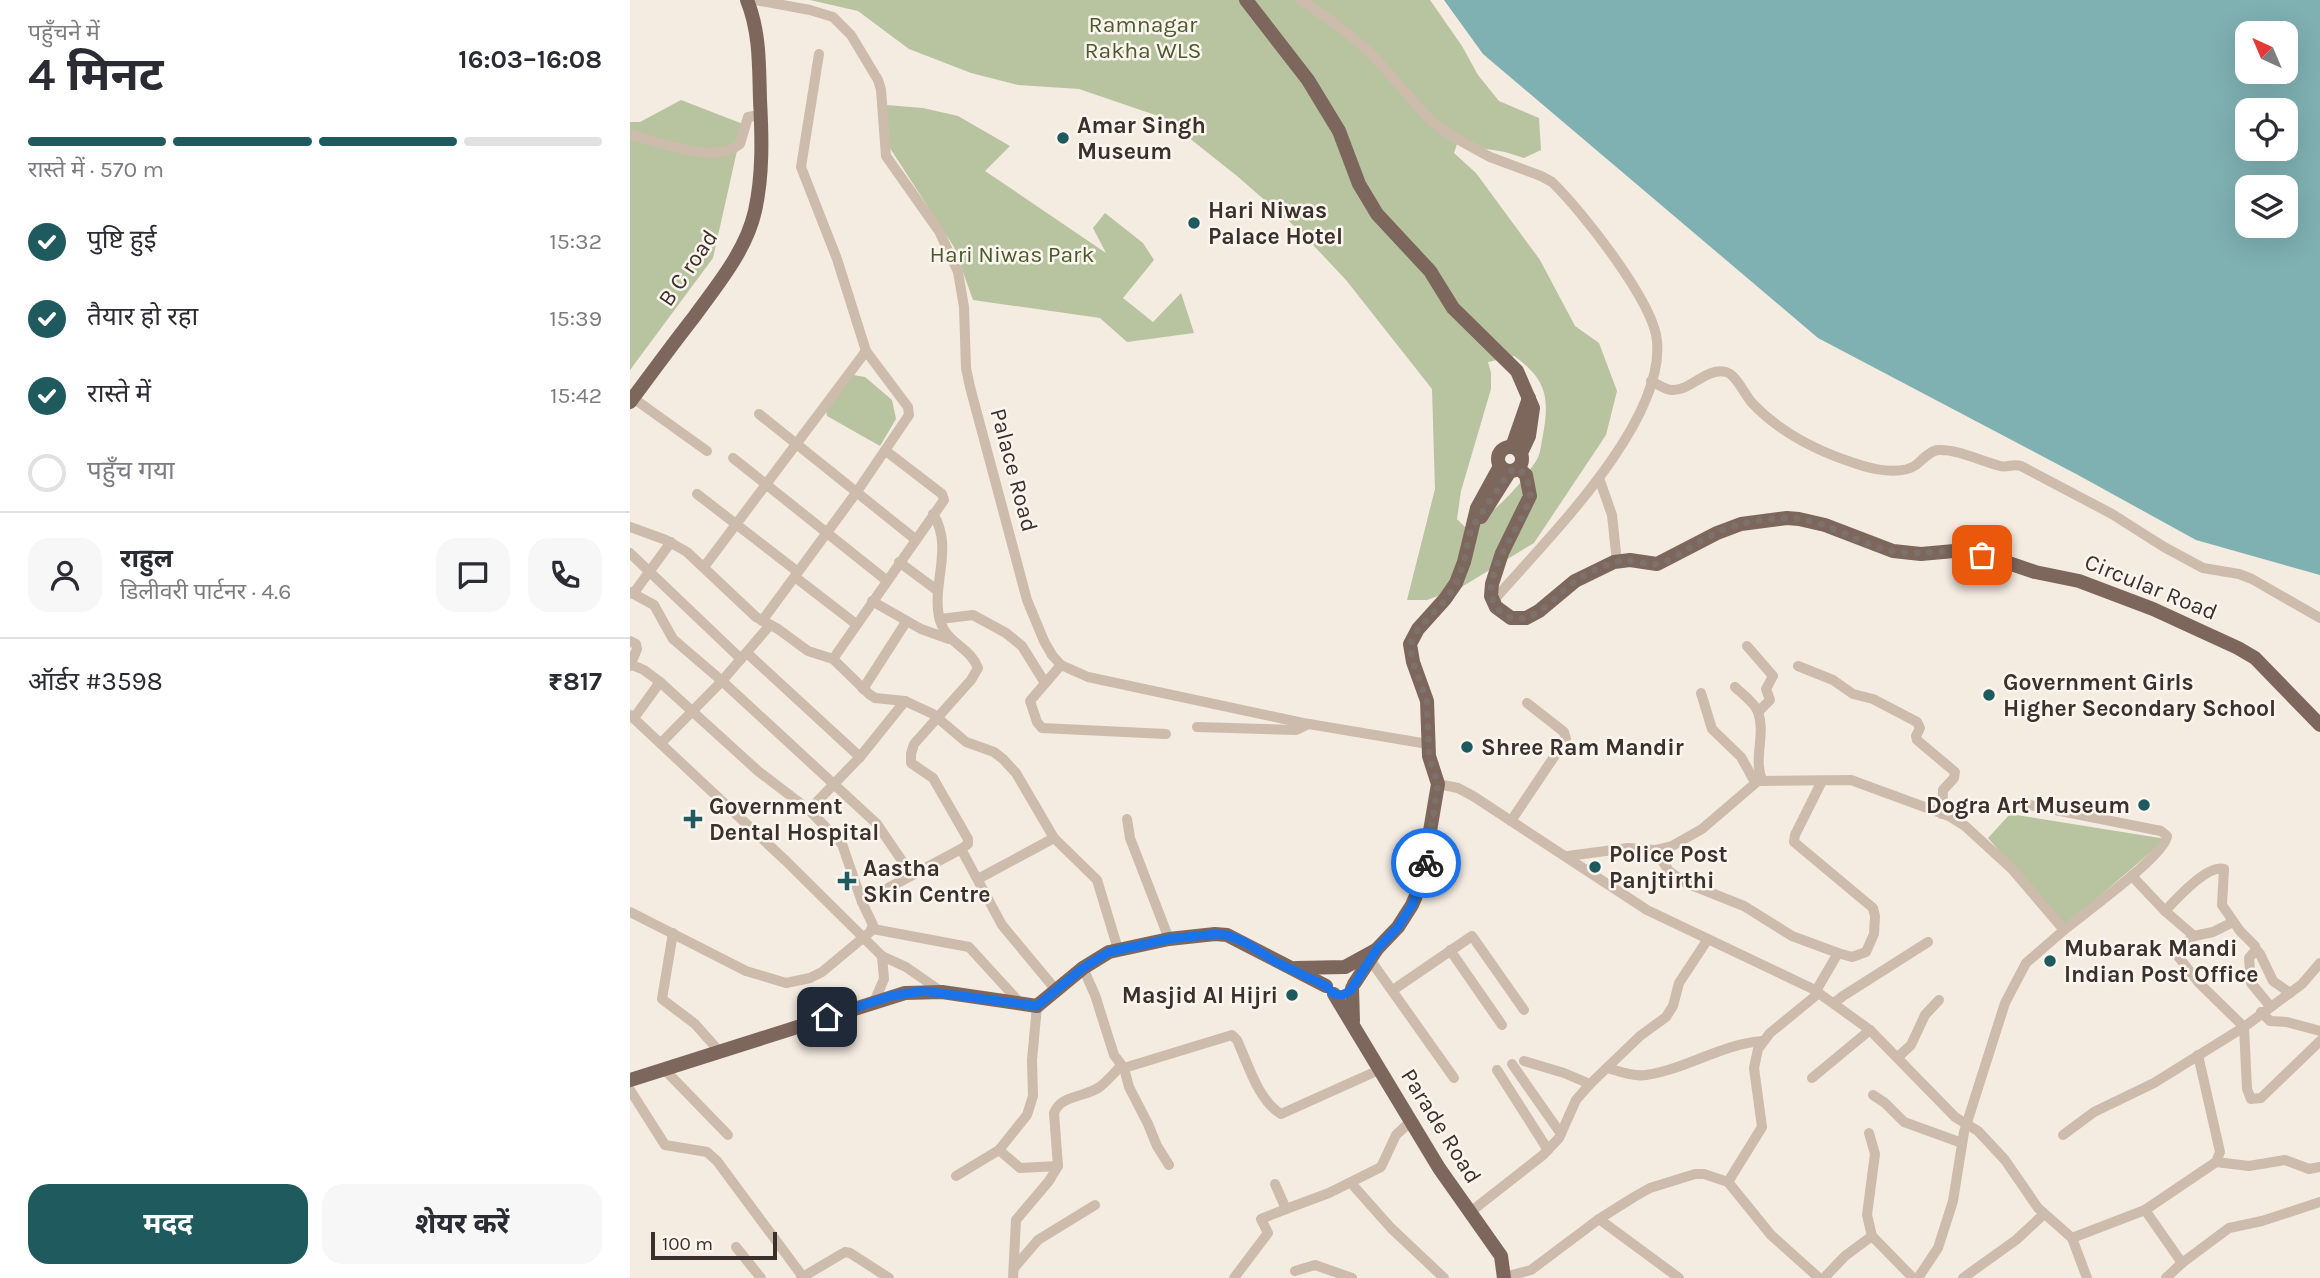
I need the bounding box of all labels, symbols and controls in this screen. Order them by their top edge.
park label: Ramnagar Rakha WLS [1085,11,1201,64]
text: पहुँचने में [28,19,100,46]
north arrow [2235,21,2298,84]
map controls [2235,21,2298,238]
text: 16:03–16:08 [458,44,602,75]
text: 4 मिनट [28,48,164,102]
button: locate [2235,98,2298,161]
place label: Amar Singh Museum [1077,112,1206,165]
marker: Amar Singh Museum [1055,130,1071,146]
text: रास्ते में · 570 m [28,156,164,183]
button: layers [2235,175,2298,238]
place label: Hari Niwas Palace Hotel [1208,197,1343,250]
marker: Hari Niwas Palace Hotel [1186,215,1202,231]
icon: check [28,223,66,261]
text: पुष्टि हुई [87,224,156,255]
street label: B C road [653,225,723,311]
text: 15:32 [549,228,602,255]
park label: Hari Niwas Park [930,241,1094,268]
icon: check [28,300,66,338]
text: तैयार हो रहा [87,301,198,332]
text: 15:39 [549,305,602,332]
icon: check [28,377,66,415]
text: रास्ते में [87,378,151,409]
text: 15:42 [550,382,602,409]
street label: Palace Road [985,405,1043,535]
text: पहुँच गया [87,455,175,486]
pin [1952,525,2012,585]
icon: bag [1963,536,2001,574]
button: person [28,538,102,612]
button: chat [436,538,510,612]
button: phone [528,538,602,612]
text: राहुल [120,543,173,574]
street label: Circular Road [2081,548,2221,626]
text: डिलीवरी पार्टनर · 4.6 [120,578,291,605]
text: ऑर्डर #3598 [28,666,163,697]
text: ₹817 [548,666,602,697]
place label: Government Girls Higher Secondary School [2003,669,2276,722]
marker: Government Girls Higher Secondary School [1981,687,1997,703]
place label: Shree Ram Mandir [1481,734,1684,761]
marker: Shree Ram Mandir [1459,739,1475,755]
place label: Dogra Art Museum [1926,792,2130,819]
place label: Government Dental Hospital [709,793,879,846]
marker: Dogra Art Museum [2136,797,2152,813]
marker: Government Dental Hospital [683,809,703,829]
courier [1391,828,1461,898]
place label: Police Post Panjtirthi [1609,841,1728,894]
icon: bike [1407,844,1445,882]
place label: Aastha Skin Centre [863,855,990,908]
marker: Police Post Panjtirthi [1587,859,1603,875]
marker: Aastha Skin Centre [837,871,857,891]
place label: Mubarak Mandi Indian Post Office [2064,935,2259,988]
marker: Mubarak Mandi Indian Post Office [2042,953,2058,969]
place label: Masjid Al Hijri [1122,982,1278,1009]
pin [797,987,857,1047]
marker: Masjid Al Hijri [1284,987,1300,1003]
icon: home [808,998,846,1036]
street label: Parade Road [1395,1064,1487,1188]
button: मदद [28,1184,308,1264]
button: शेयर करें [322,1184,602,1264]
scale bar [651,1229,777,1261]
text: 100 m [662,1233,713,1255]

